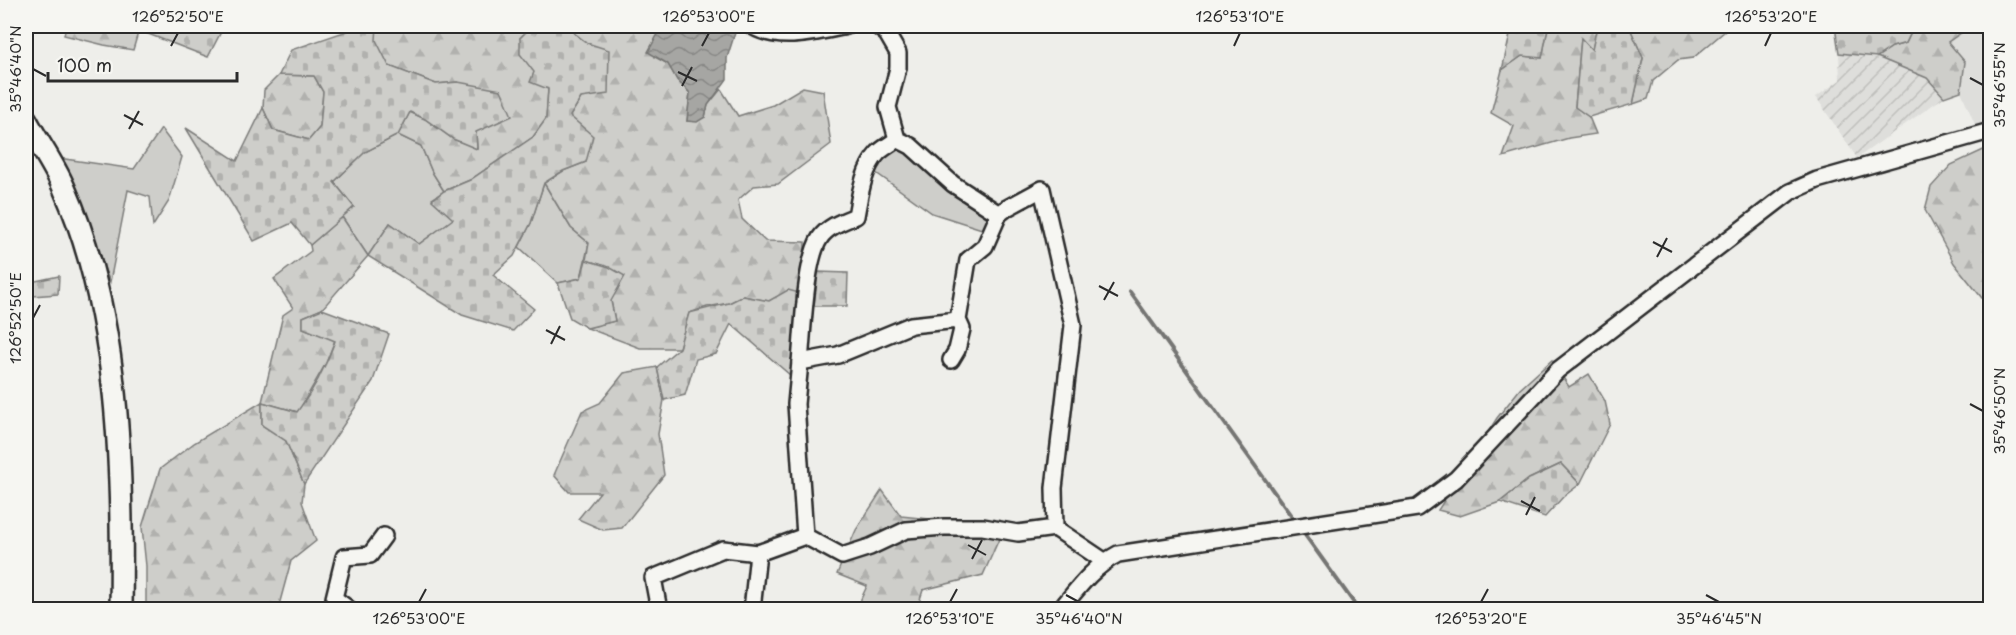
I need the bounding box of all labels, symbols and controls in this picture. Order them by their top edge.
text: 126°52'50"E [132,4,224,27]
text: 126°53'00"E [663,4,755,27]
text: 126°53'10"E [1196,4,1284,27]
text: 126°53'20"E [1725,4,1817,27]
text: 35°46'40"N [3,25,26,113]
text: 35°46'55"N [1987,42,2010,128]
scale bar [48,45,237,83]
text: 100 m [57,51,112,78]
text: 126°52'50"E [3,272,26,364]
text: 35°46'50"N [1987,367,2010,455]
text: 126°53'00"E [373,606,465,629]
text: 126°53'10"E [906,606,994,629]
text: 35°46'40"N [1035,606,1123,629]
text: 126°53'20"E [1435,606,1527,629]
text: 35°46'45"N [1676,606,1762,629]

